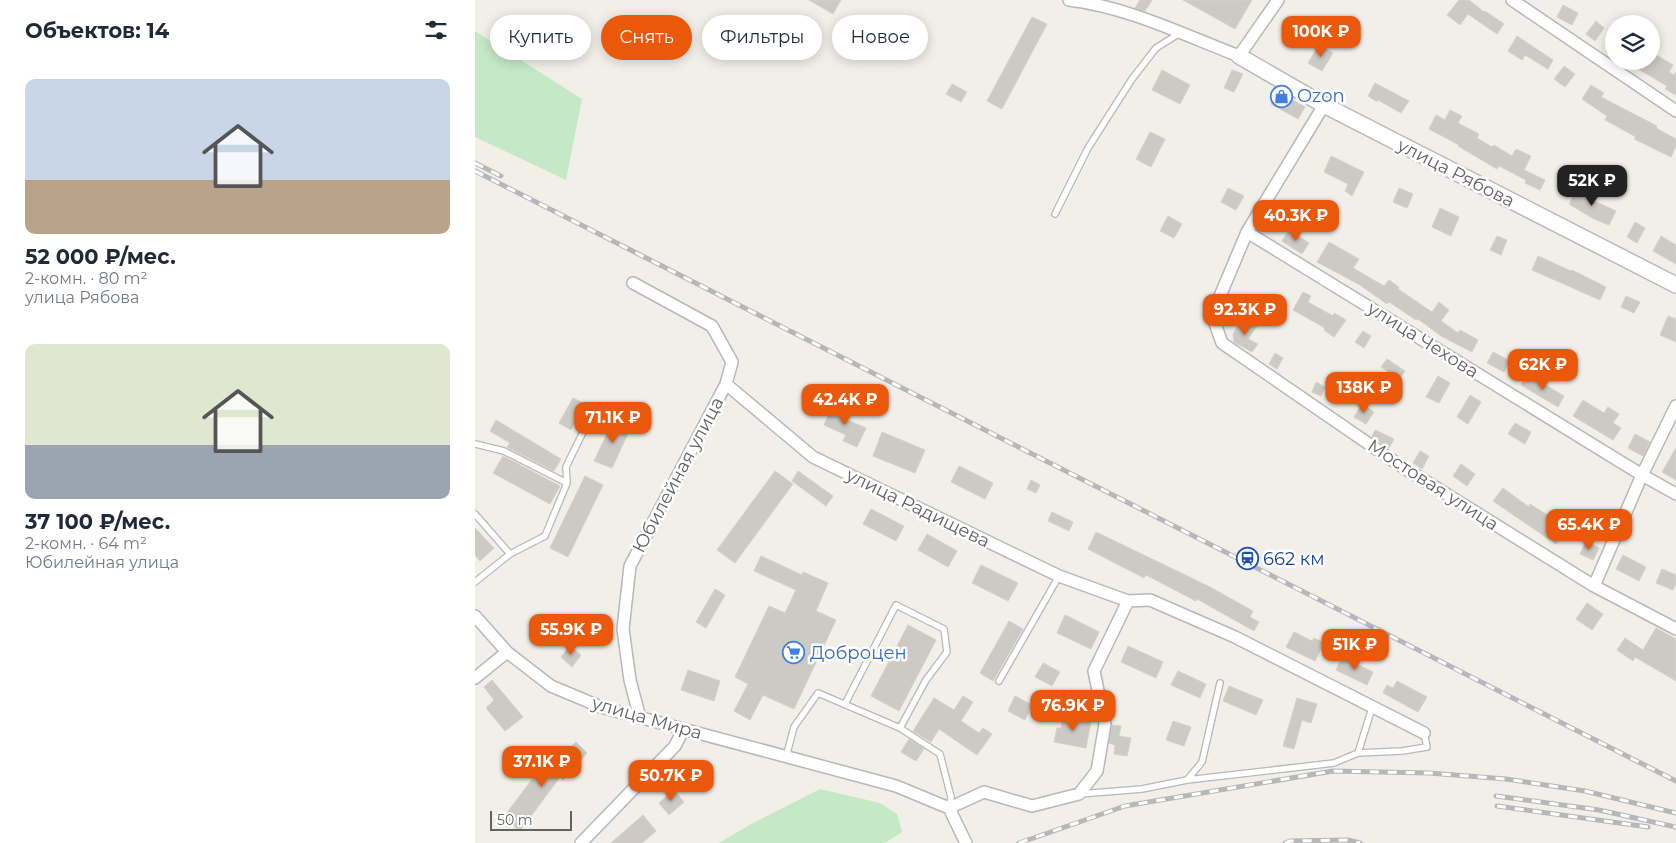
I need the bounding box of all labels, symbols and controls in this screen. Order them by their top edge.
chip: Купить [490,15,591,60]
chip: Снять [601,15,692,60]
chip: Фильтры [702,15,822,60]
chip: Новое [832,15,928,60]
pin: 100K ₽ [1280,15,1362,58]
map controls [1605,15,1660,70]
button: layers [1605,15,1660,70]
icon: filters [422,16,450,44]
text: Объектов: 14 [25,18,169,43]
text: 100K ₽ [1293,22,1349,41]
shop icon: Ozon [1269,84,1293,108]
place label: Ozon [1297,85,1345,107]
icon: home [193,111,283,201]
street label: улица Рябова [1393,134,1518,212]
pin: 52K ₽ [1557,164,1627,207]
text: 52K ₽ [1568,171,1616,190]
pin: 40.3K ₽ [1250,200,1342,242]
text: 40.3K ₽ [1264,206,1328,225]
text: 52 000 ₽/мес. [25,244,176,269]
text: 2-комн. · 80 m² [25,269,147,288]
text: улица Рябова [25,288,139,307]
pin: 92.3K ₽ [1199,294,1291,336]
street label: улица Чехова [1363,297,1483,383]
text: 92.3K ₽ [1214,300,1276,319]
pin: 62K ₽ [1508,348,1578,391]
text: 62K ₽ [1519,355,1567,374]
pin: 138K ₽ [1323,372,1405,414]
icon: home [193,376,283,466]
text: 138K ₽ [1336,378,1392,397]
pin: 42.4K ₽ [799,384,891,426]
text: 42.4K ₽ [813,390,877,409]
street label: Юбилейная улица [628,393,728,557]
pin: 71.1K ₽ [567,402,659,444]
text: 71.1K ₽ [585,408,641,427]
street label: Мостовая улица [1363,435,1503,535]
street label: улица Радищева [842,463,993,552]
pin: 65.4K ₽ [1543,508,1635,551]
text: 37 100 ₽/мес. [25,509,170,534]
text: 65.4K ₽ [1557,515,1621,534]
text: 2-комн. · 64 m² [25,534,147,553]
station icon: 662 км [1235,547,1259,571]
place label: 662 км [1263,548,1325,570]
text: Юбилейная улица [25,553,179,572]
pin: 55.9K ₽ [525,614,617,656]
text: 55.9K ₽ [540,620,602,639]
pin: 51K ₽ [1320,628,1390,671]
text: 51K ₽ [1333,635,1377,654]
supermarket icon: Доброцен [782,641,806,665]
place label: Доброцен [810,642,907,664]
pin: 76.9K ₽ [1027,690,1119,732]
street label: улица Мира [588,692,705,744]
text: 76.9K ₽ [1041,696,1105,715]
pin: 37.1K ₽ [496,746,588,788]
text: 37.1K ₽ [513,752,571,771]
pin: 50.7K ₽ [625,760,717,802]
text: 50.7K ₽ [640,766,702,785]
scale bar [490,808,573,831]
text: 50 m [497,811,533,829]

